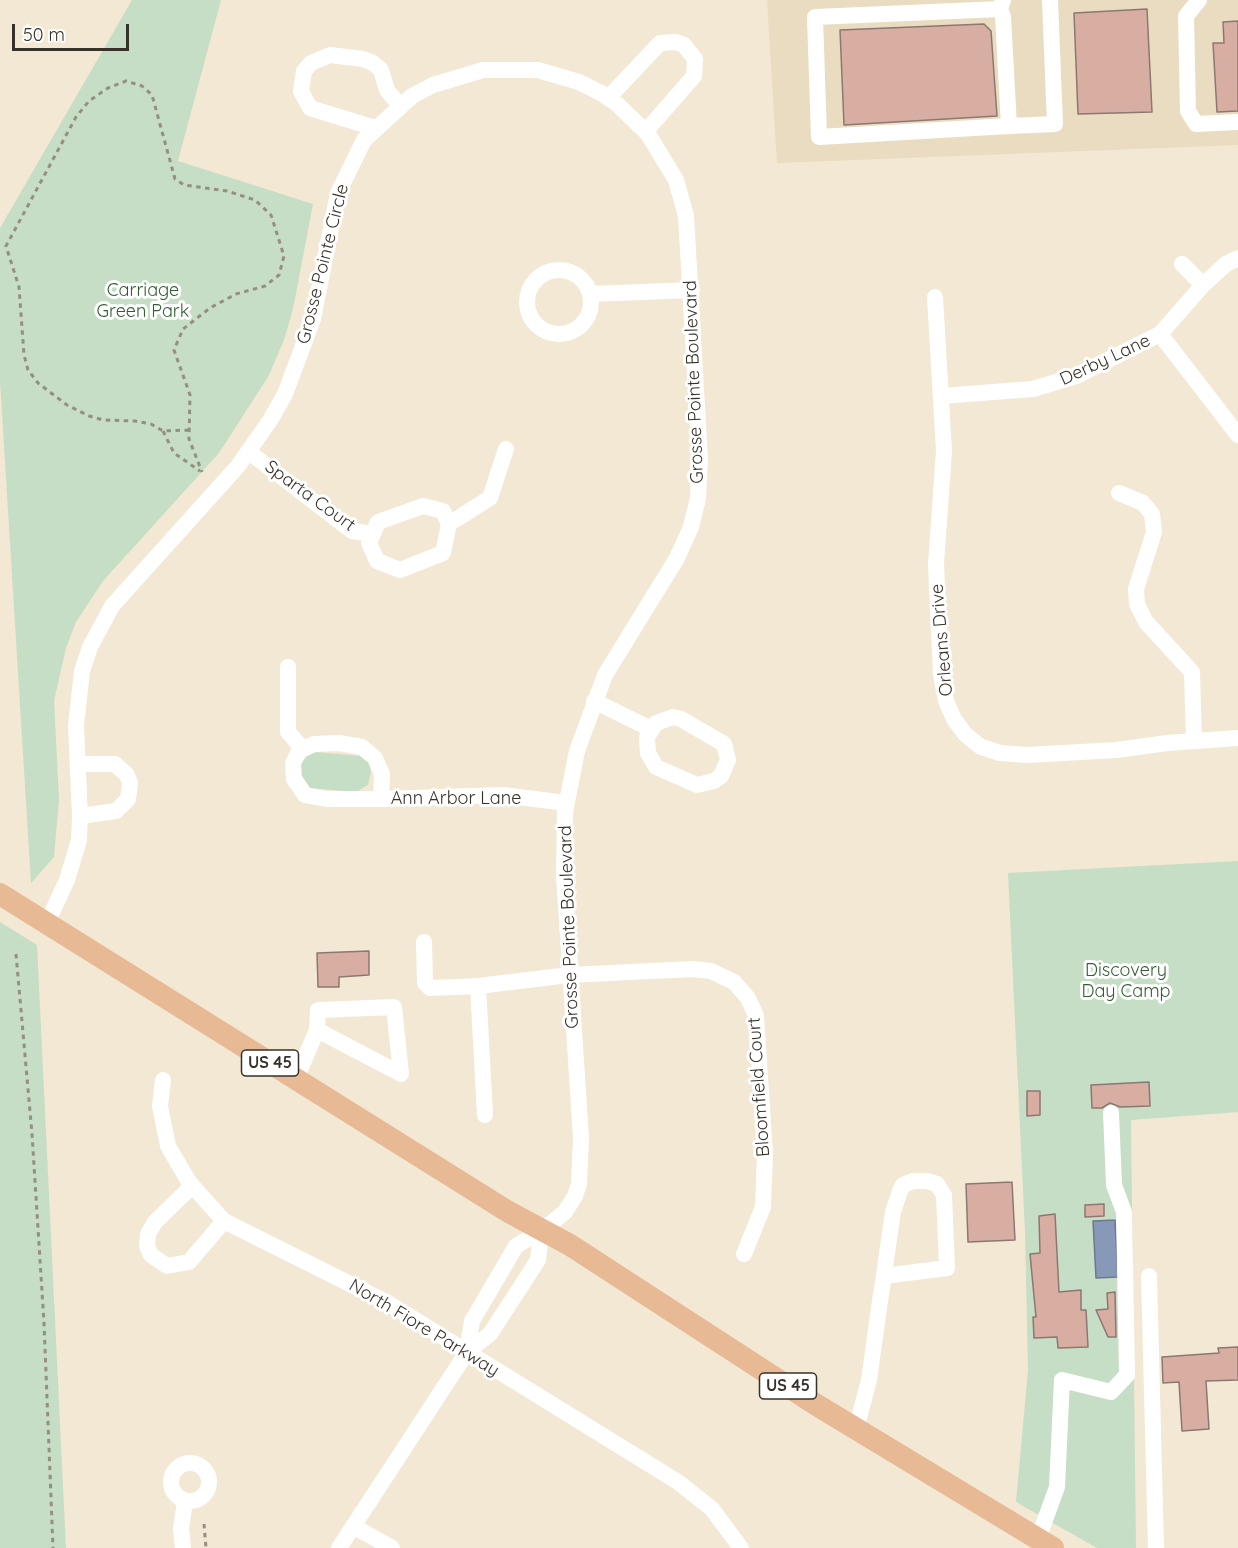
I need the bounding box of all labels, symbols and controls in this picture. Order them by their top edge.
scale bar [15,12,132,50]
text: 50 m [23,23,65,46]
street label: Grosse Pointe Circle [293,182,353,346]
park label: Carriage Green Park [97,280,189,322]
street label: Grosse Pointe Boulevard [680,280,708,484]
street label: Derby Lane [1056,330,1154,390]
street label: Sparta Court [260,456,360,536]
street label: Orleans Drive [926,583,958,697]
street label: Ann Arbor Lane [391,788,521,810]
street label: Grosse Pointe Boulevard [555,825,583,1029]
park label: Discovery Day Camp [1082,960,1170,1002]
street label: Bloomfield Court [743,1016,775,1158]
road number: US 45 [242,1050,298,1076]
street label: North Fiore Parkway [345,1275,503,1381]
road number: US 45 [760,1373,816,1399]

